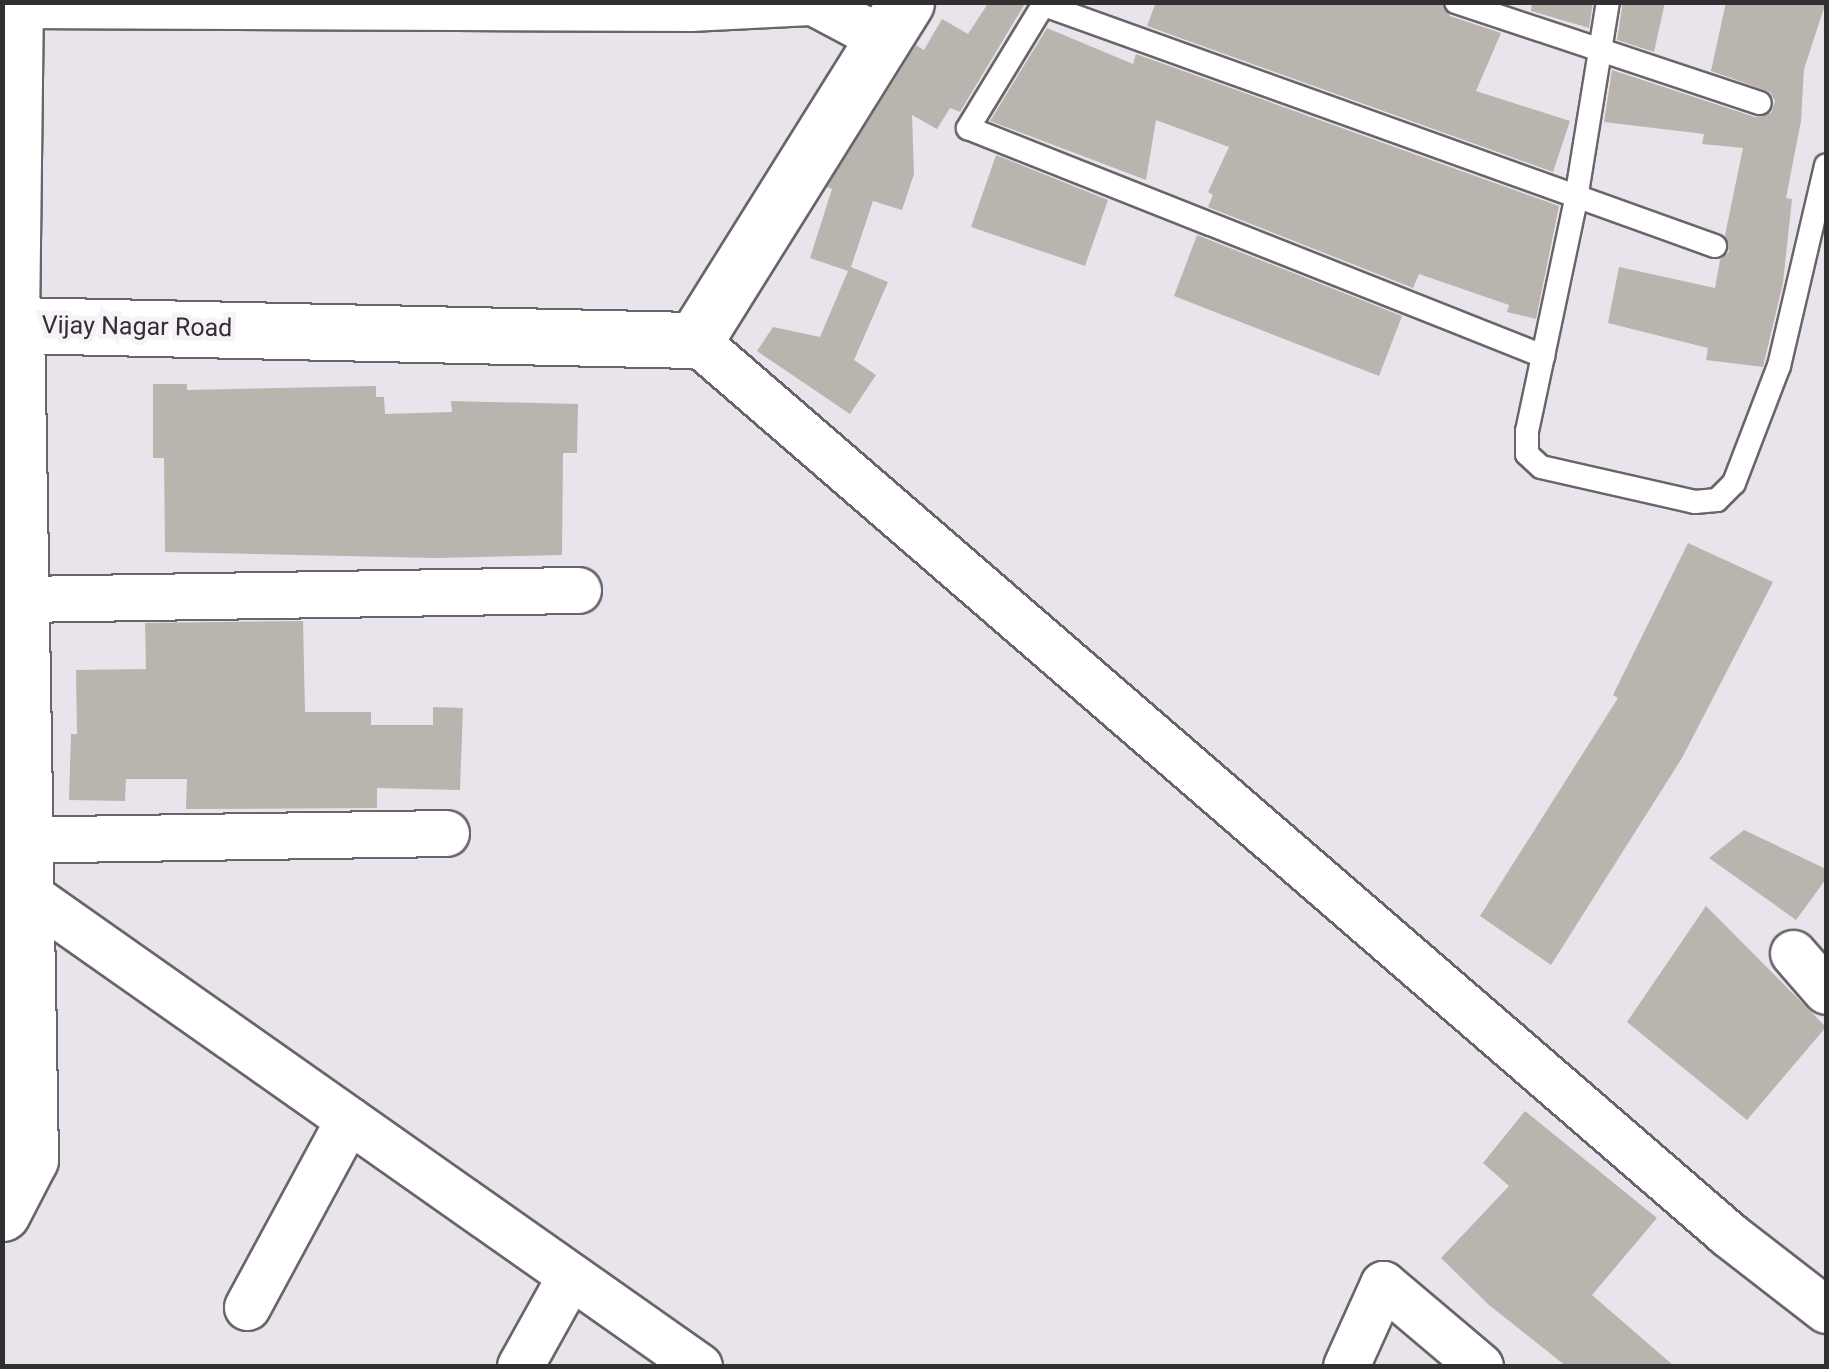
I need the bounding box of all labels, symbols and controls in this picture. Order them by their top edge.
street label: Vijay Nagar Road [41,310,233,344]

